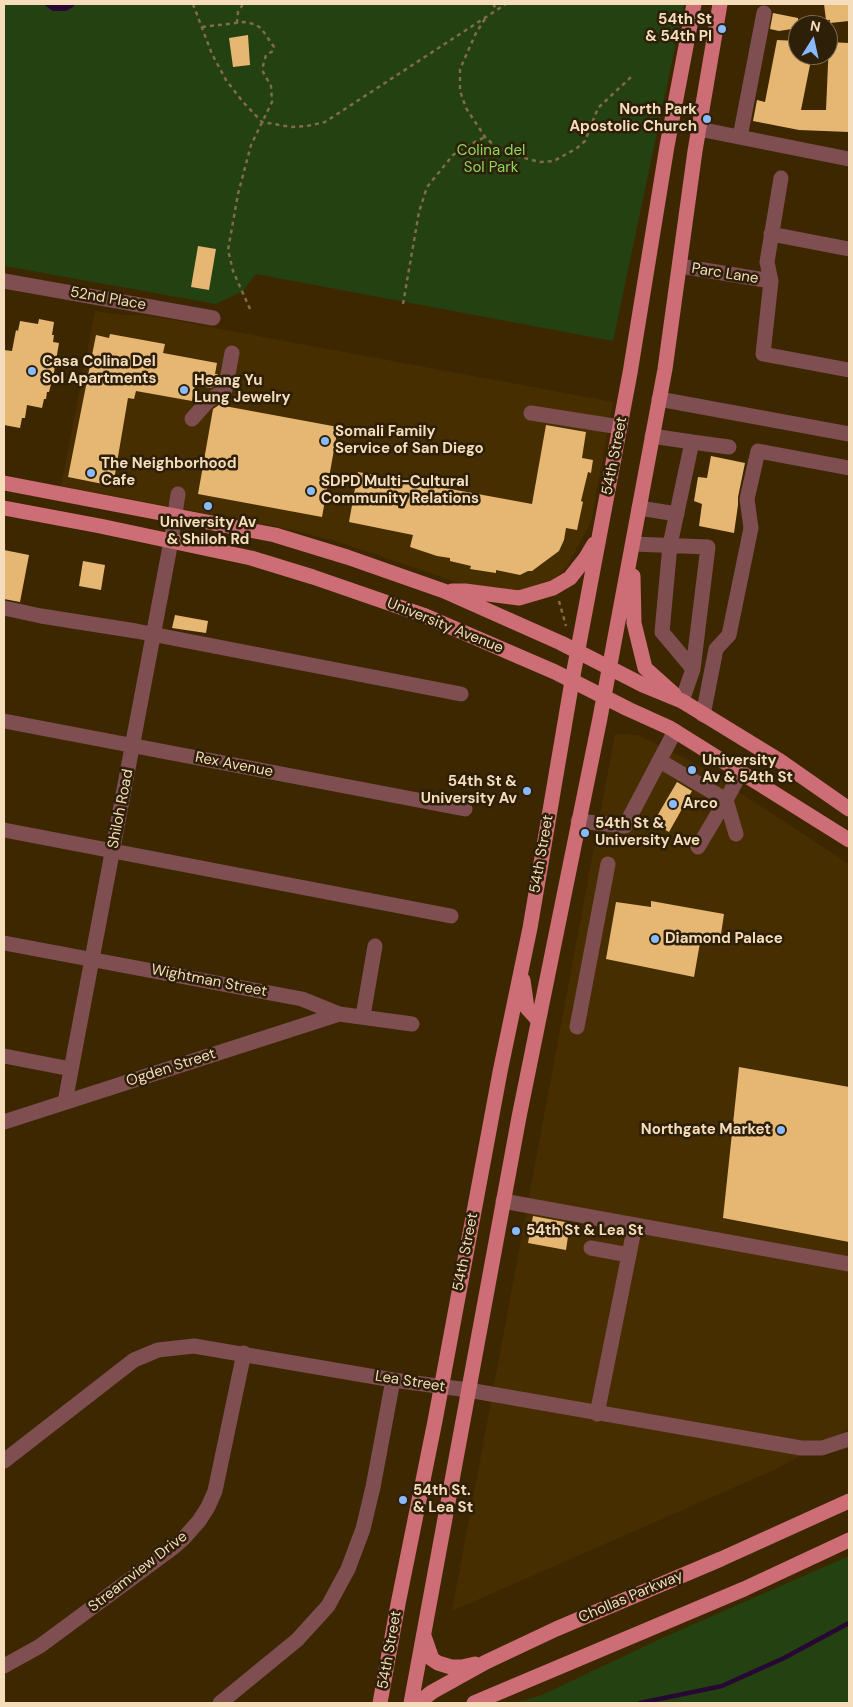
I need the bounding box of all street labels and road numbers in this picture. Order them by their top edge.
street label: Parc Lane [690,260,760,288]
street label: 52nd Place [69,283,147,315]
street label: 54th Street [599,415,631,497]
street label: University Avenue [384,594,506,658]
street label: Rex Avenue [193,749,275,781]
street label: Shiloh Road [104,768,138,850]
street label: 54th Street [526,813,558,895]
street label: Wightman Street [150,961,268,1001]
street label: Ogden Street [124,1045,218,1091]
street label: 54th Street [450,1211,482,1293]
street label: Lea Street [374,1368,446,1396]
street label: Streamview Drive [85,1528,191,1616]
street label: Chollas Parkway [576,1567,686,1627]
street label: 54th Street [374,1609,406,1691]

